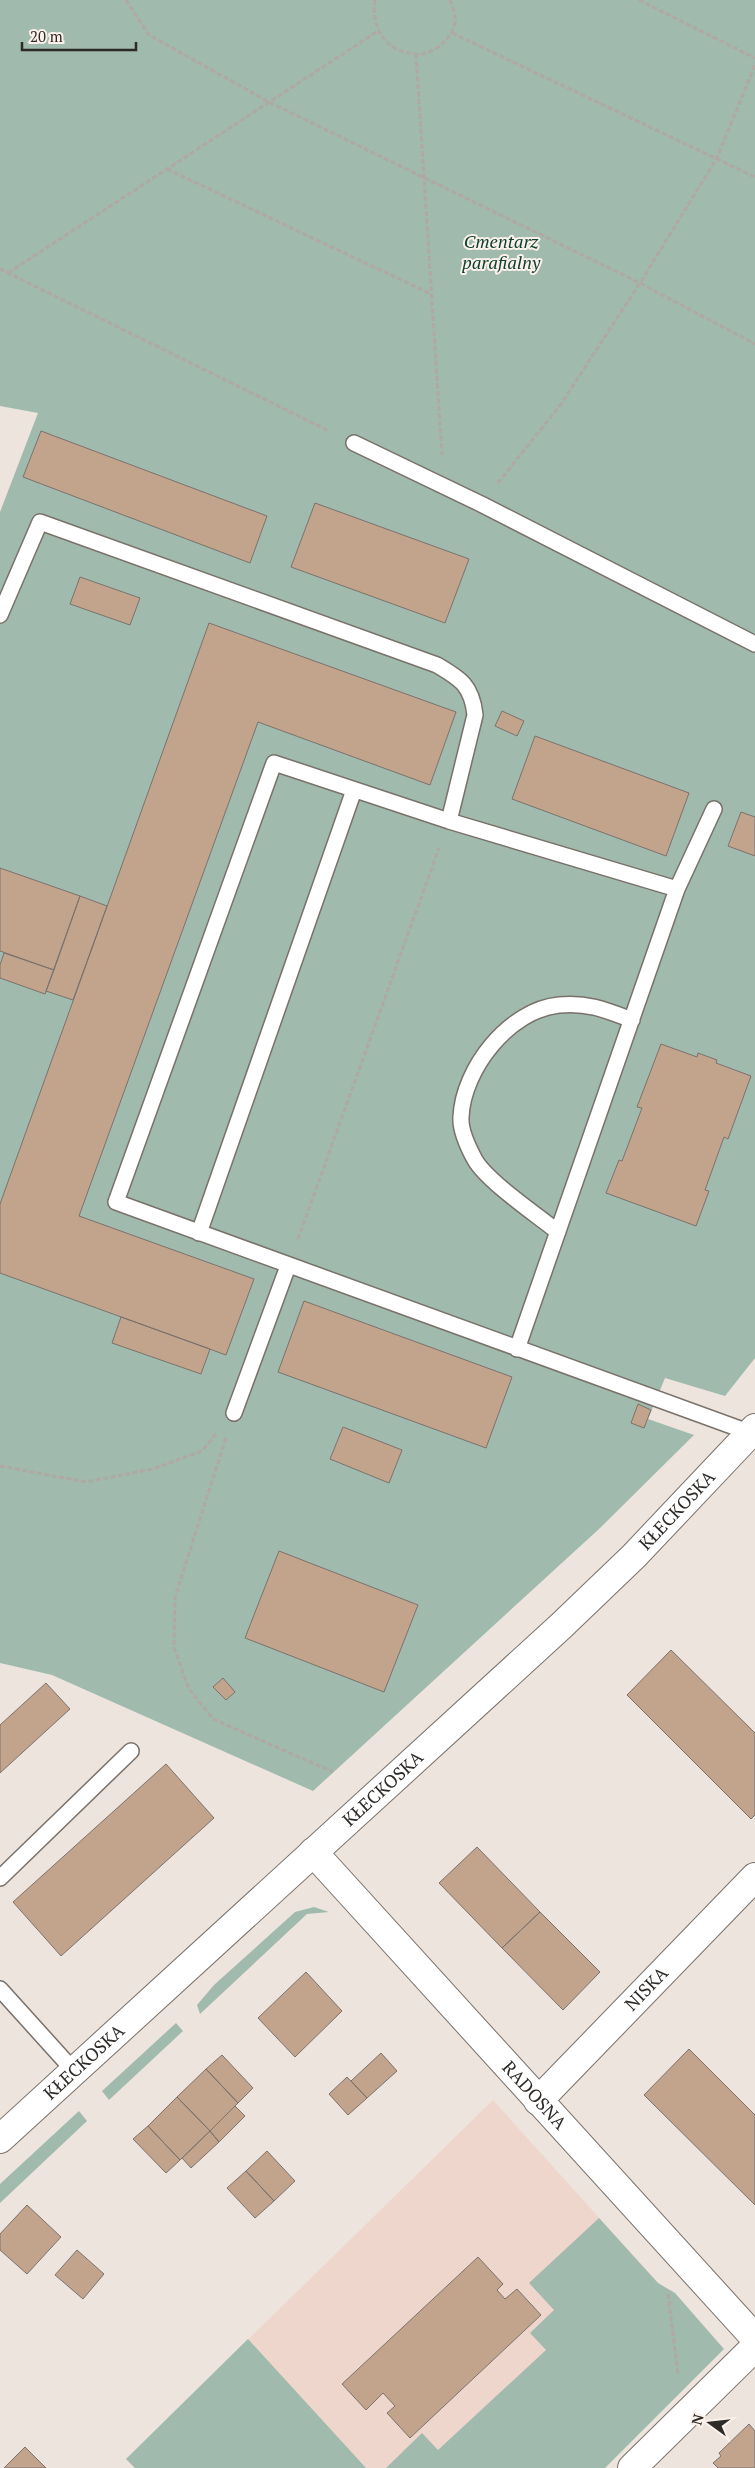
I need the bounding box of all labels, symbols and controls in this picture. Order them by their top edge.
scale bar [22,20,136,52]
text: 20 m [30,26,63,46]
park label: Cmentarz parafialny [462,229,541,274]
street label: KŁECKOSKA [633,1464,720,1555]
street label: KŁECKOSKA [337,1745,428,1831]
street label: NISKA [619,1960,673,2016]
street label: KŁECKOSKA [38,2018,129,2104]
street label: RADOSNA [498,2055,573,2135]
north arrow [685,2398,735,2448]
text: N [686,2412,708,2427]

